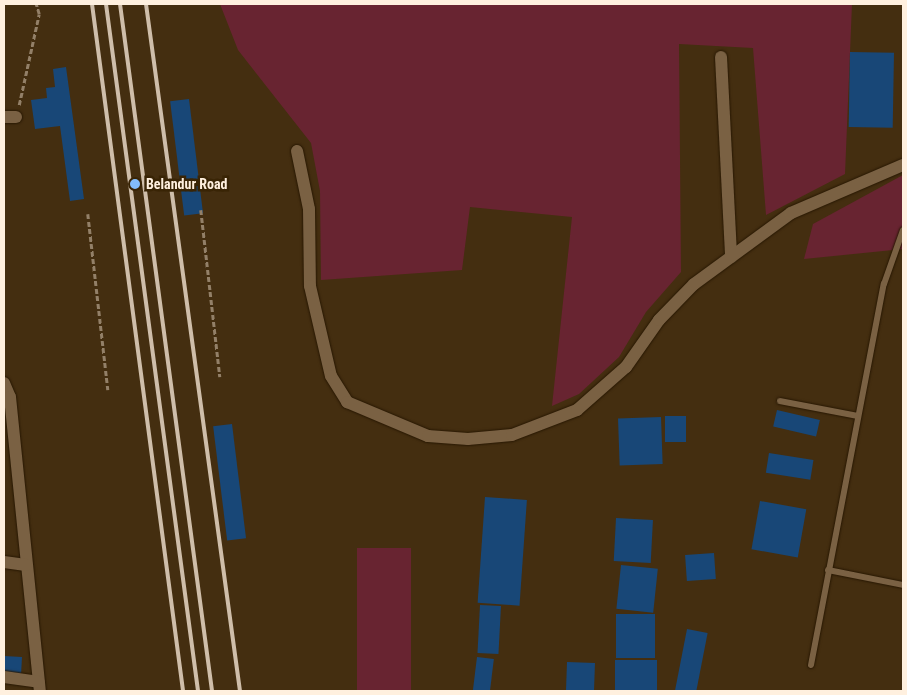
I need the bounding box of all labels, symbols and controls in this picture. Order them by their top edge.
place label: Belandur Road [146,176,227,192]
marker: Belandur Road [128,177,142,191]

